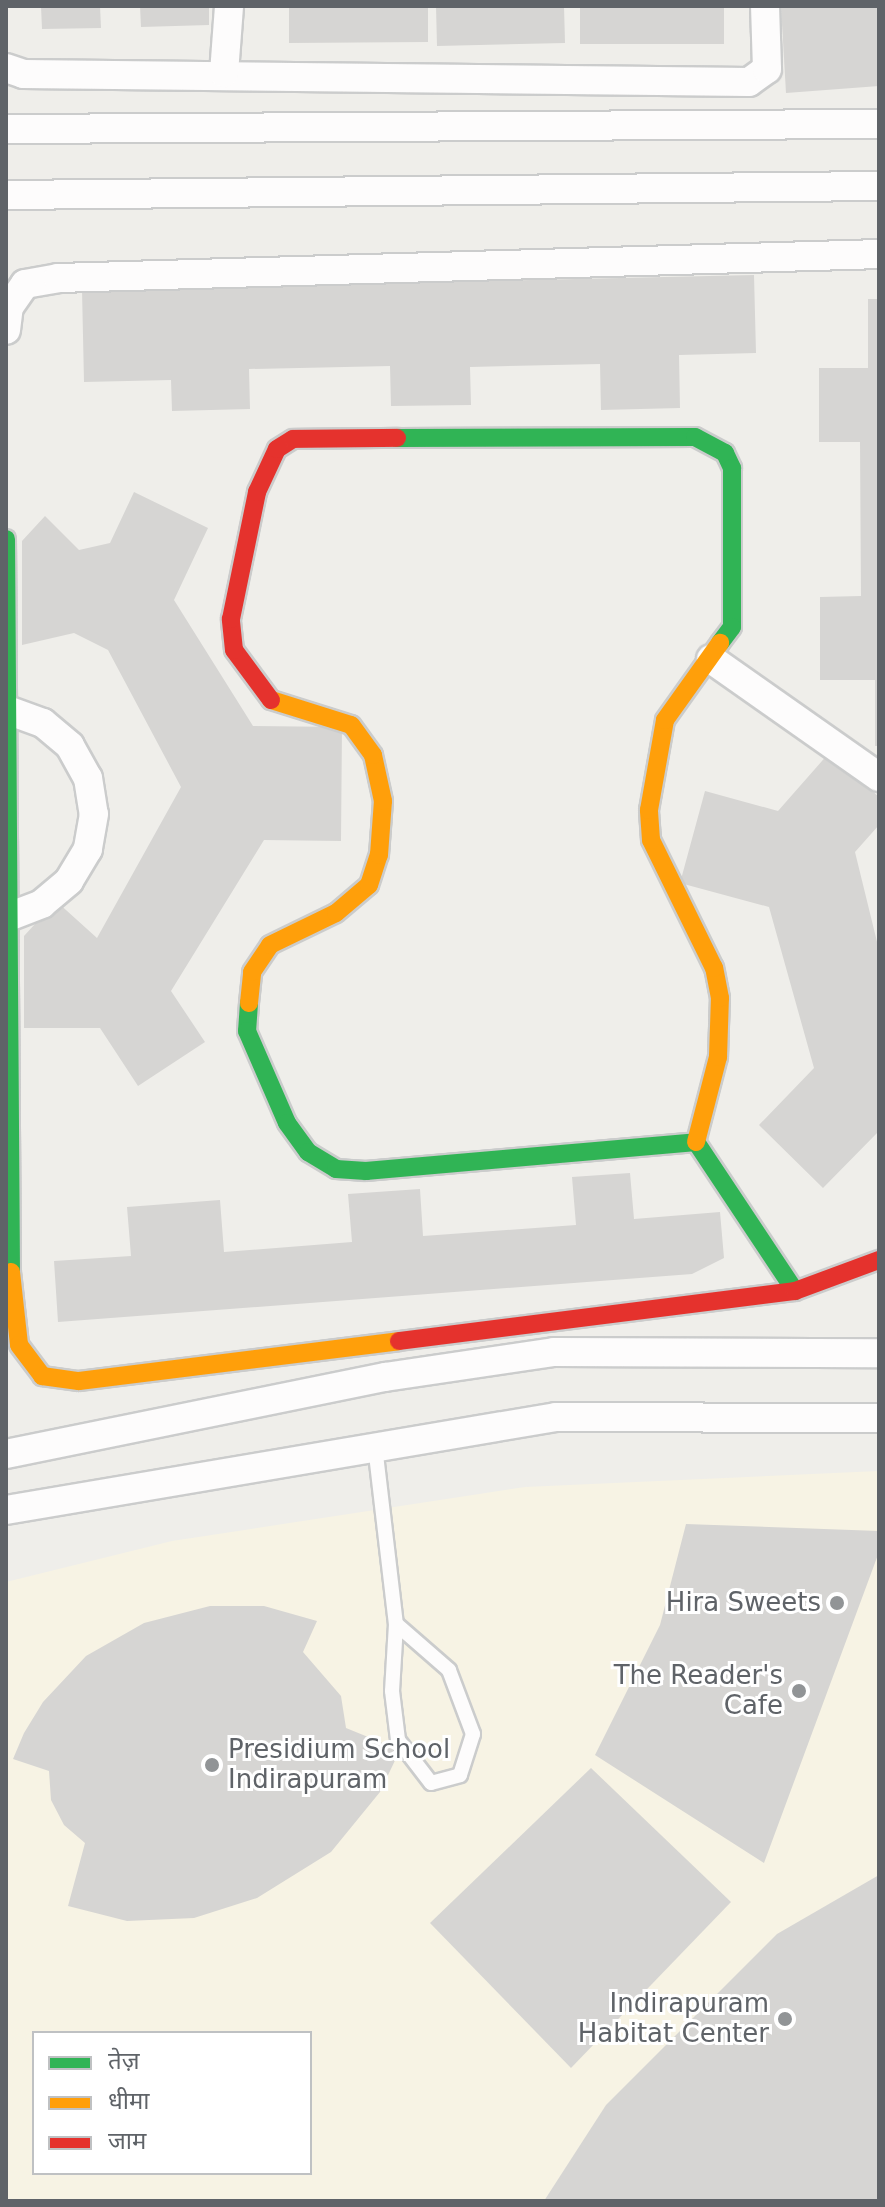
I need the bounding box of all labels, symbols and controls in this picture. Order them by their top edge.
place label: Hira Sweets [666,1587,821,1619]
marker: Hira Sweets [828,1594,846,1612]
place label: The Reader's Cafe [614,1660,783,1722]
marker: The Reader's Cafe [790,1682,808,1700]
place label: Presidium School Indirapuram [228,1734,450,1796]
marker: Presidium School Indirapuram [203,1756,221,1774]
place label: Indirapuram Habitat Center [578,1988,769,2050]
marker: Indirapuram Habitat Center [776,2010,794,2028]
legend [32,2031,312,2175]
text: तेज़ [108,2047,140,2075]
text: धीमा [108,2087,150,2115]
text: जाम [108,2127,146,2155]

